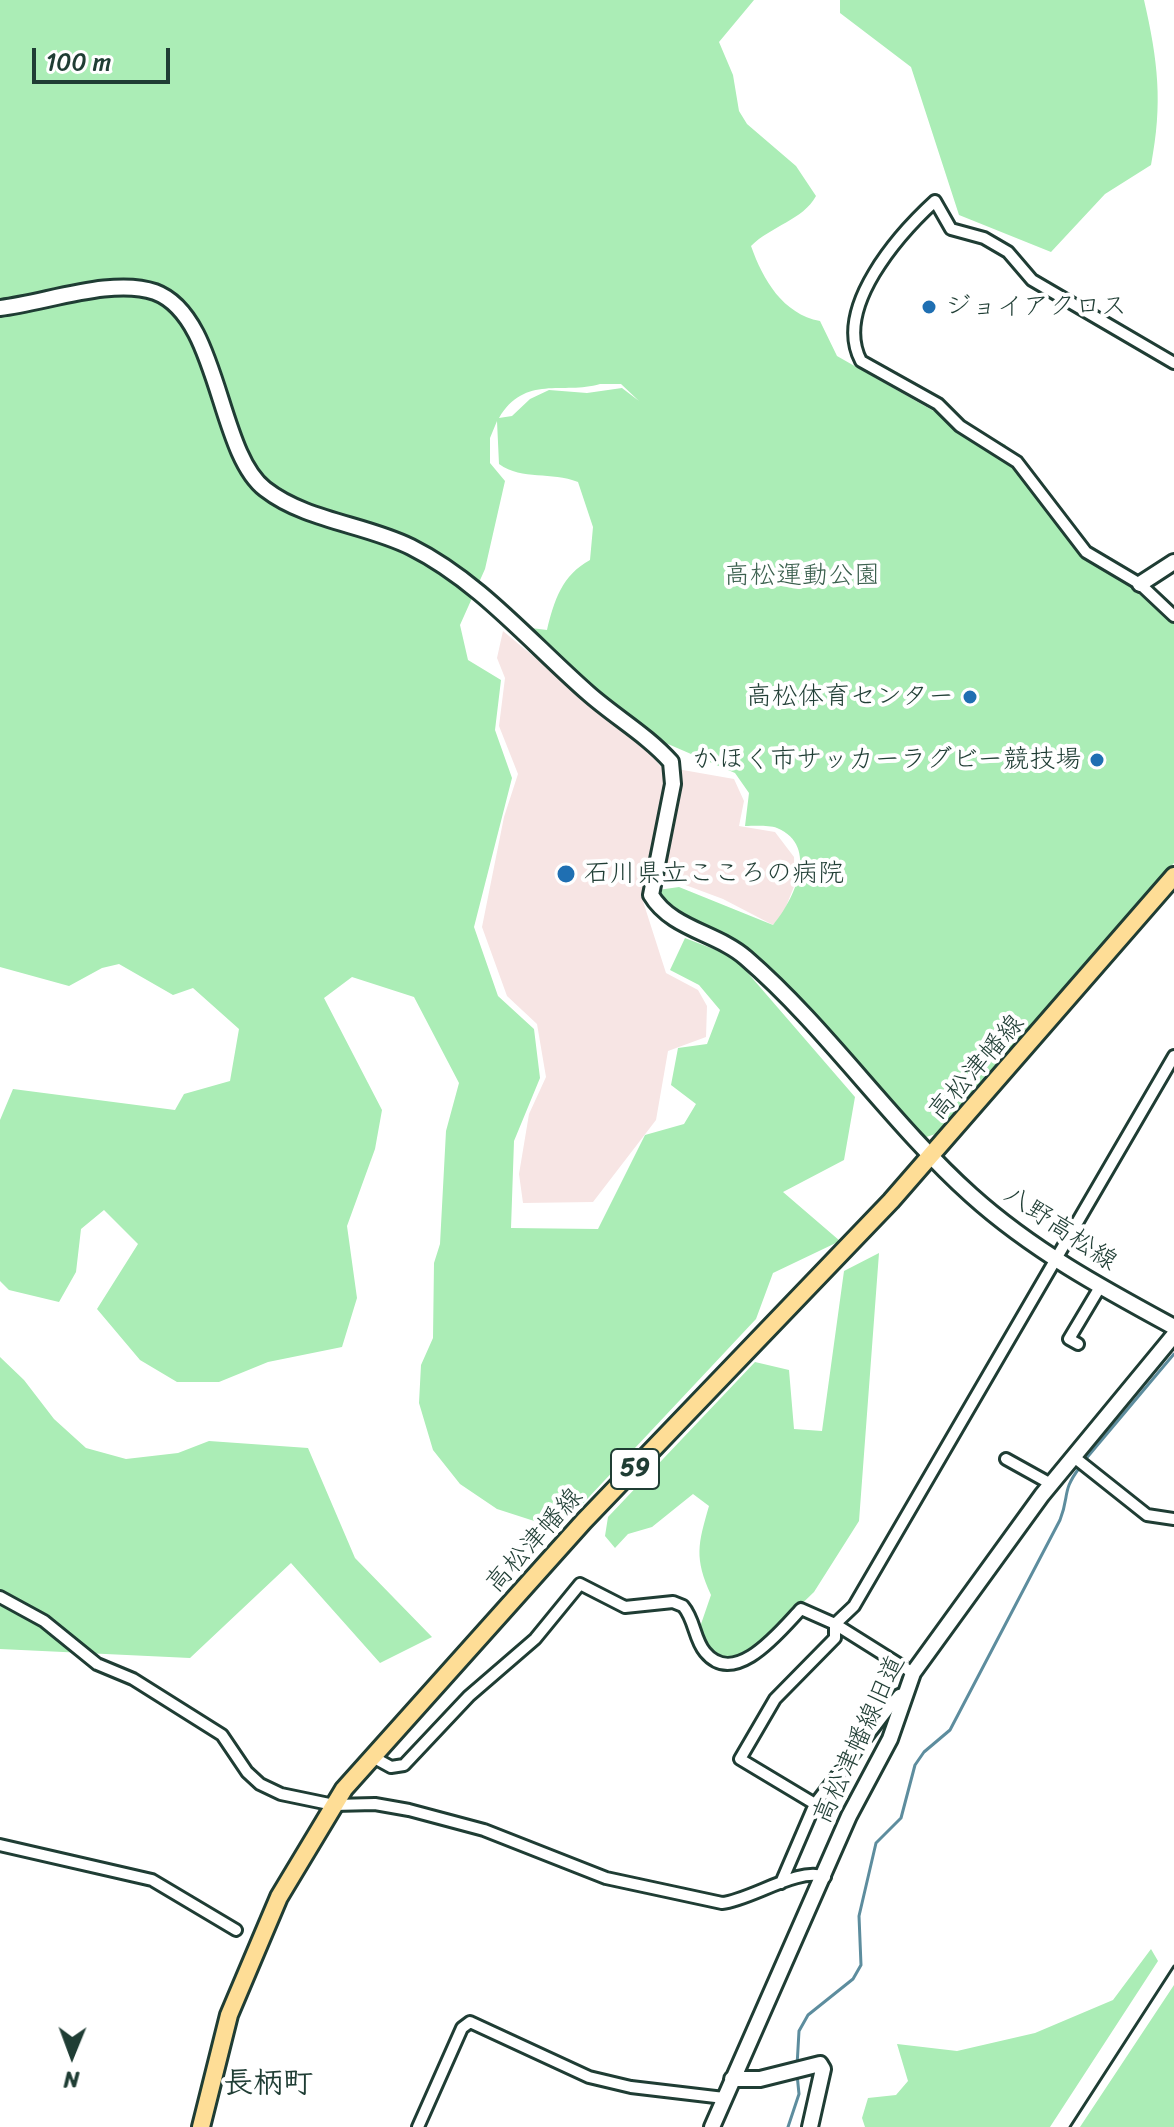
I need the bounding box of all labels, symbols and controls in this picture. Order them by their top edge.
scale bar [36,32,174,82]
text: 100 m [46,41,111,83]
place label: ジョイアクロス [945,291,1127,323]
marker: ジョイアクロス [920,298,938,316]
park label: 高松運動公園 [724,560,880,592]
place label: 高松体育センター [746,681,954,713]
marker: 高松体育センター [961,688,979,706]
place label: かほく市サッカーラグビー競技場 [692,744,1081,776]
marker: かほく市サッカーラグビー競技場 [1088,751,1106,769]
place label: 石川県立こころの病院 [584,858,844,890]
marker: 石川県立こころの病院 [555,863,577,885]
street label: 高松津幡線 [923,1009,1031,1127]
street label: 八野高松線 [997,1180,1123,1278]
road number: 59 [611,1449,659,1489]
street label: 高松津幡線 [480,1482,590,1600]
street label: 高松津幡線旧道 [807,1651,913,1829]
north arrow [32,2015,112,2095]
text: N [64,2060,80,2099]
district label: 長柄町 [223,2066,313,2102]

